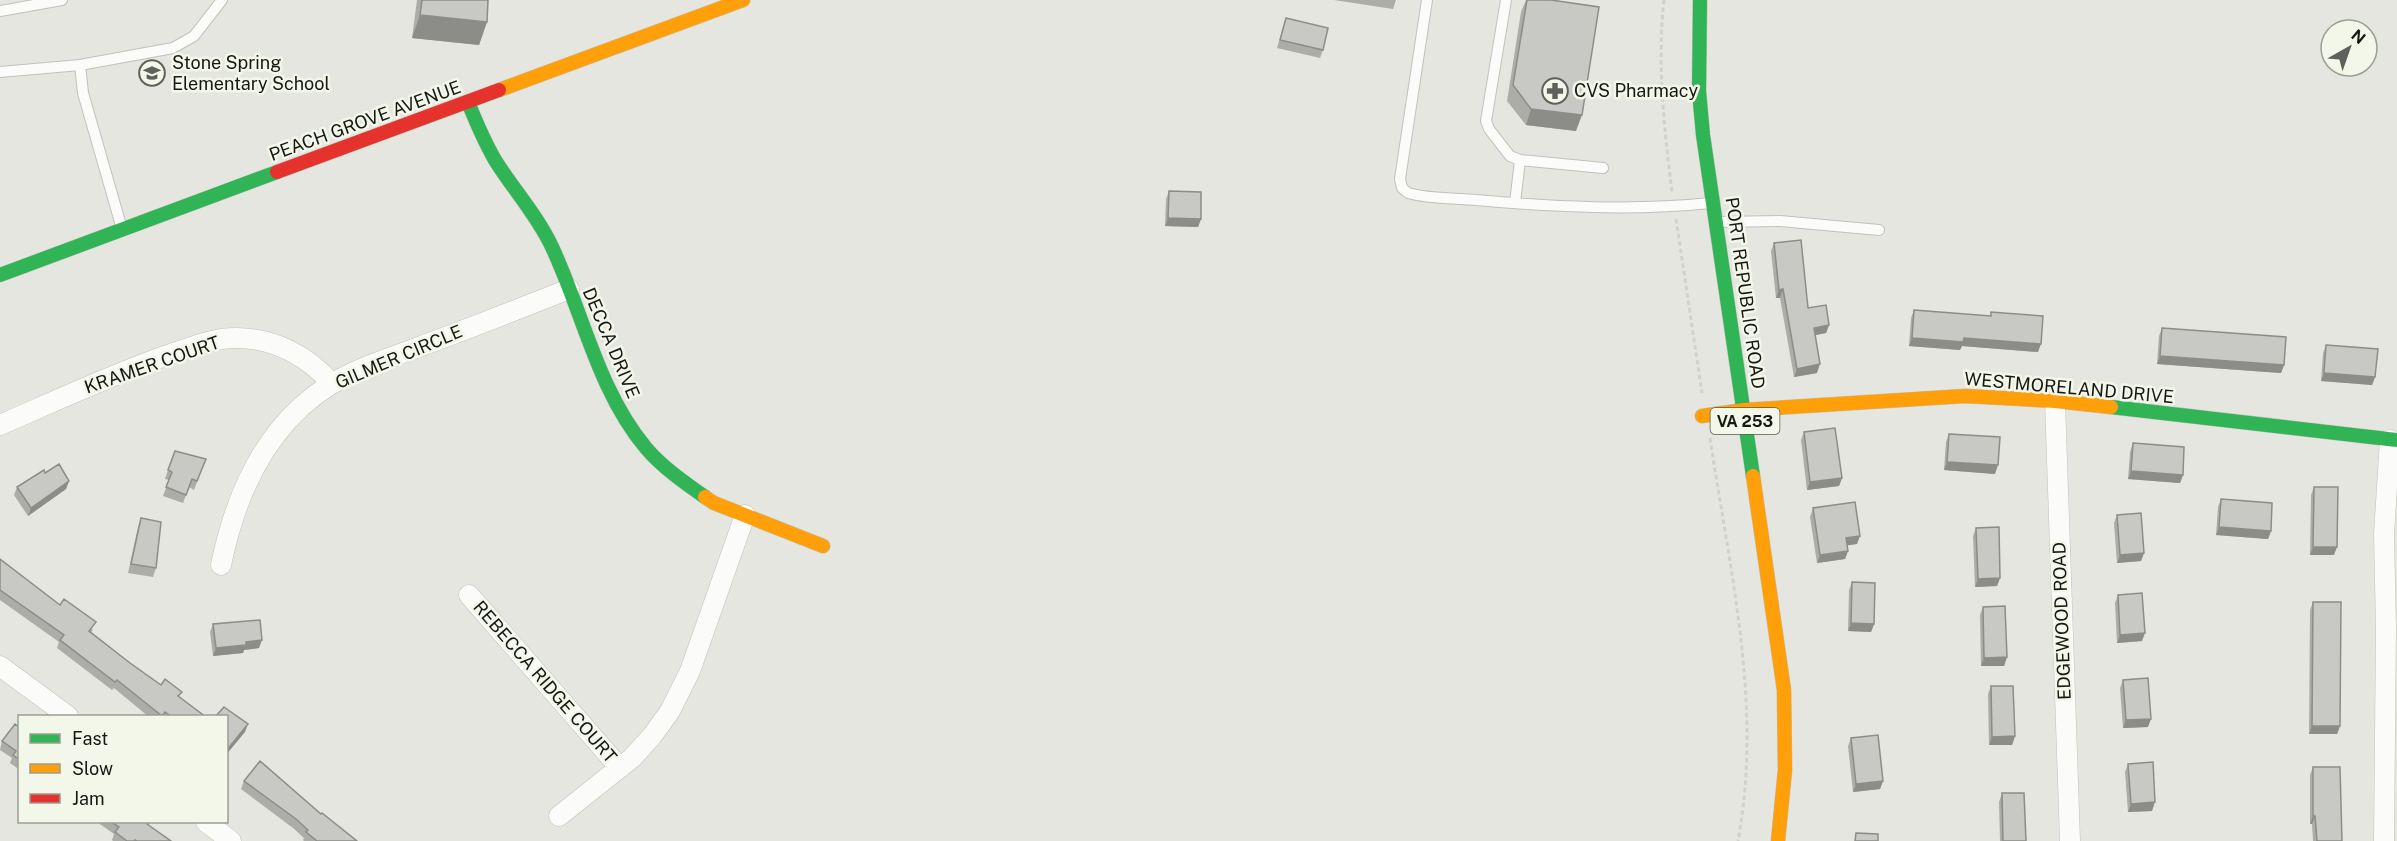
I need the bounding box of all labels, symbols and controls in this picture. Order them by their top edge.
north arrow [2319,18,2379,78]
text: N [2347,26,2369,48]
place label: Stone Spring Elementary School [172,52,330,94]
school or university icon: Stone Spring Elementary School [137,58,167,88]
street label: PEACH GROVE AVENUE [266,76,464,165]
pharmacy icon: CVS Pharmacy [1540,76,1570,106]
place label: CVS Pharmacy [1574,80,1698,101]
street label: PORT REPUBLIC ROAD [1722,196,1769,390]
street label: DECCA DRIVE [579,284,644,401]
street label: GILMER CIRCLE [332,320,465,393]
street label: KRAMER COURT [81,331,223,398]
street label: WESTMORELAND DRIVE [1963,368,2175,407]
road number: VA 253 [1710,408,1780,434]
street label: EDGEWOOD ROAD [2048,542,2075,700]
street label: REBECCA RIDGE COURT [469,596,622,767]
legend [18,715,228,823]
text: Fast [72,728,108,749]
text: Slow [72,758,113,779]
text: Jam [72,788,105,809]

